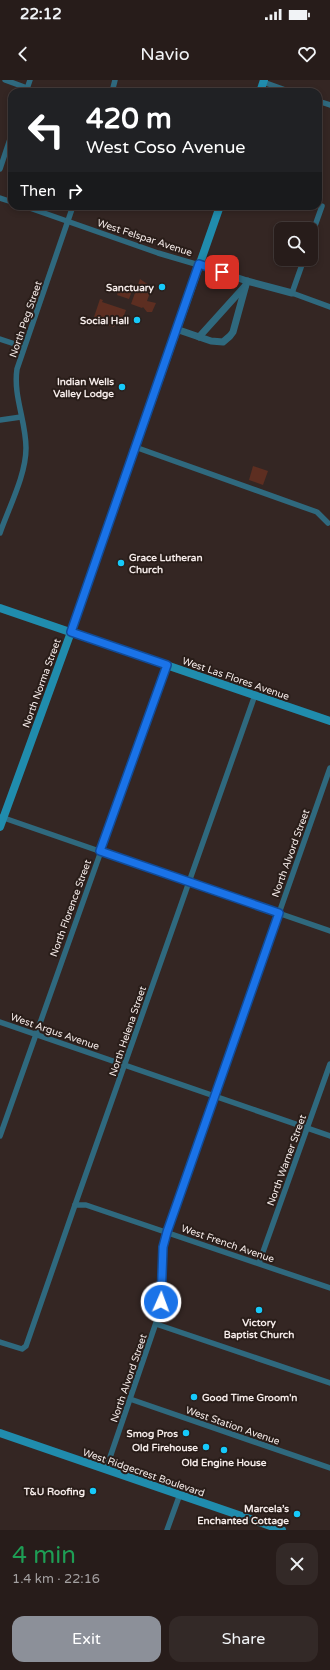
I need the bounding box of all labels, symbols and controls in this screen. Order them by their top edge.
text: 22:12 [20,5,62,23]
icon: back [12,43,34,65]
text: Navio [140,43,190,65]
icon: heart [296,43,318,65]
text: 420 m [86,102,172,136]
icon: left [20,104,72,156]
text: West Coso Avenue [86,136,246,158]
icon: right [64,180,86,202]
text: Then [20,182,56,200]
street label: West Felspar Avenue [96,217,194,259]
map controls [274,222,318,266]
button: search [274,222,318,266]
pin [205,255,239,289]
icon: arrive [211,261,233,283]
street label: North Peg Street [7,279,45,359]
place label: Sanctuary [106,282,155,294]
marker: Sanctuary [157,282,167,292]
place label: Social Hall [80,315,129,327]
marker: Social Hall [132,315,142,325]
place label: Indian Wells Valley Lodge [53,376,114,400]
marker: Indian Wells Valley Lodge [117,382,127,392]
place label: Grace Lutheran Church [129,552,203,576]
marker: Grace Lutheran Church [116,558,126,568]
street label: North Norma Street [20,637,64,730]
street label: West Las Flores Avenue [181,655,291,703]
street label: North Alvord Street [269,808,312,899]
street label: North Florence Street [48,858,94,959]
street label: North Helena Street [107,985,149,1078]
street label: West Argus Avenue [9,1011,101,1053]
street label: North Warner Street [265,1113,309,1208]
street label: West French Avenue [180,1222,276,1266]
position arrow [140,1281,182,1323]
marker: Victory Baptist Church [254,1305,264,1315]
place label: Victory Baptist Church [224,1317,294,1341]
street label: North Alvord Street [108,1332,150,1424]
marker: Good Time Groom'n [189,1392,199,1402]
place label: Good Time Groom'n [202,1392,297,1404]
street label: West Station Avenue [184,1404,282,1448]
place label: Smog Pros [127,1428,178,1440]
marker: Smog Pros [181,1428,191,1438]
place label: Old Firehouse [132,1442,198,1454]
marker: Old Firehouse [201,1442,211,1452]
marker: Old Engine House [219,1445,229,1455]
street label: West Ridgecrest Boulevard [81,1446,206,1499]
place label: Old Engine House [181,1457,267,1469]
place label: T&U Roofing [23,1486,85,1498]
marker: T&U Roofing [88,1486,98,1496]
place label: Marcela’s Enchanted Cottage [197,1503,289,1527]
marker: Marcela’s Enchanted Cottage [292,1509,302,1519]
text: 4 min [12,1541,76,1570]
button: close [276,1543,318,1585]
text: 1.4 km · 22:16 [12,1571,100,1587]
button: Exit [12,1616,161,1662]
button: Share [169,1616,318,1662]

